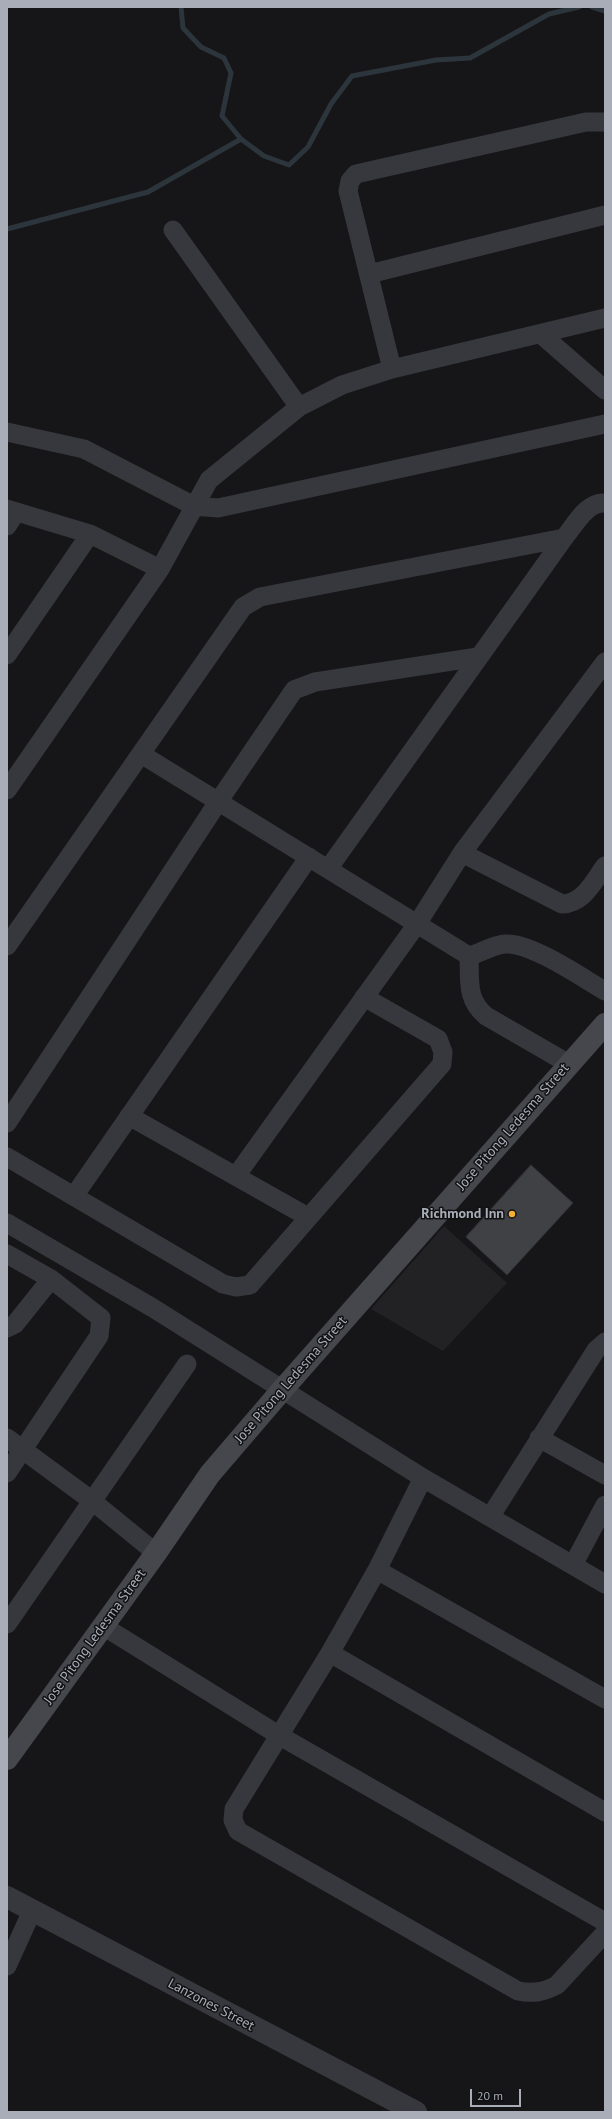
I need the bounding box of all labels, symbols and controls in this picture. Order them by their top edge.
street label: Jose Pitong Ledesma Street [453,1060,573,1194]
place label: Richmond Inn [421,1206,504,1222]
marker: Richmond Inn [507,1209,517,1219]
street label: Jose Pitong Ledesma Street [231,1313,351,1447]
street label: Jose Pitong Ledesma Street [40,1566,150,1708]
street label: Lanzones Street [165,1975,257,2035]
scale bar [472,2081,523,2107]
text: 20 m [477,2088,503,2103]

